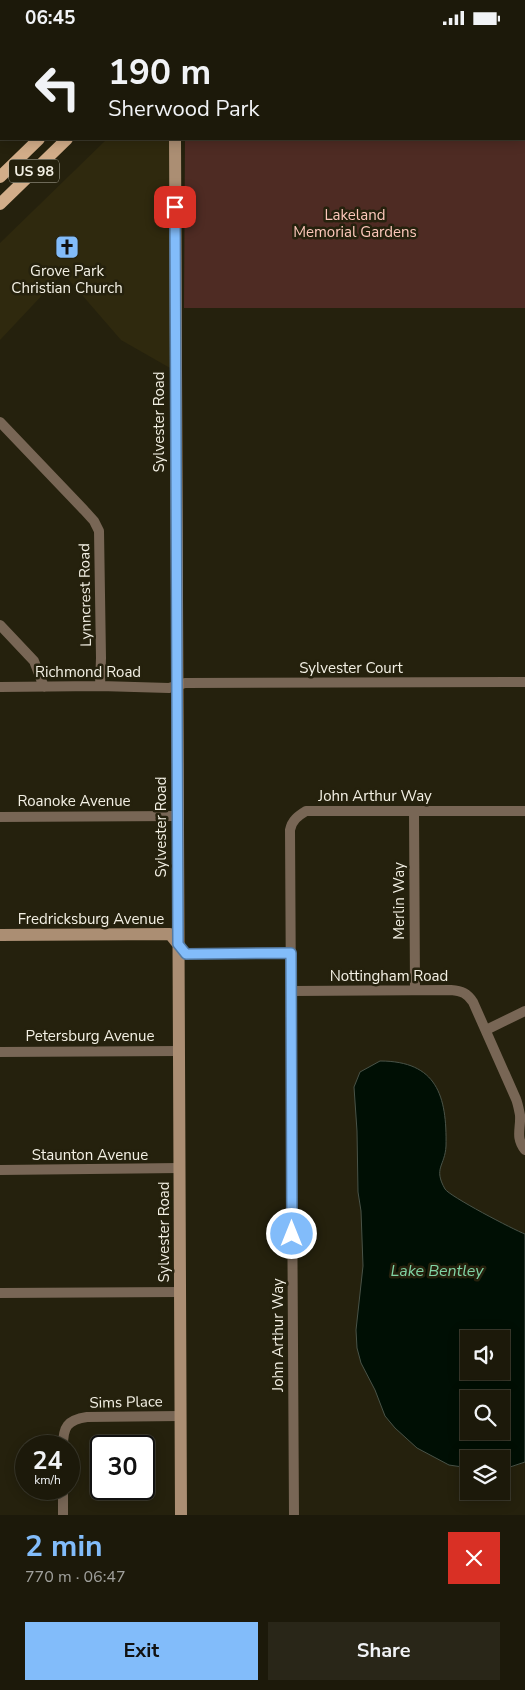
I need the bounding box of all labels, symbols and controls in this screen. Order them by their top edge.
text: 06:45 [25,5,75,31]
text: 190 m [108,49,211,96]
icon: left [25,55,90,120]
text: Sherwood Park [108,94,259,124]
road number: US 98 [9,159,59,183]
pin [154,186,196,228]
icon: arrive [161,193,189,221]
park label: Lakeland Memorial Gardens [293,205,417,242]
church icon: Grove Park Christian Church [54,234,80,260]
place label: Grove Park Christian Church [11,261,123,298]
street label: Sylvester Road [149,371,169,473]
street label: Lynncrest Road [74,543,96,647]
street label: Sylvester Court [299,658,404,678]
street label: Richmond Road [35,662,141,682]
street label: Sylvester Road [151,776,171,878]
street label: John Arthur Way [317,786,432,806]
street label: Roanoke Avenue [17,791,131,811]
street label: Merlin Way [389,862,409,940]
street label: Fredricksburg Avenue [18,909,164,929]
street label: Nottingham Road [330,966,448,986]
street label: Petersburg Avenue [26,1026,154,1046]
street label: Staunton Avenue [32,1145,148,1165]
street label: Sylvester Road [154,1181,174,1283]
position arrow [265,1207,317,1259]
water label: Lake Bentley [391,1260,484,1282]
street label: John Arthur Way [268,1278,288,1393]
map controls [460,1330,510,1500]
button: sound [460,1330,510,1380]
button: search [460,1390,510,1440]
street label: Sims Place [89,1391,163,1413]
speed limit sign: 30 [90,1435,155,1500]
text: 24 [32,1444,63,1478]
button: layers [460,1450,510,1500]
text: km/h [34,1472,61,1488]
text: 2 min [25,1526,103,1567]
button: close [448,1532,500,1584]
text: 770 m · 06:47 [25,1566,126,1588]
button: Exit [25,1622,258,1680]
button: Share [268,1622,500,1680]

